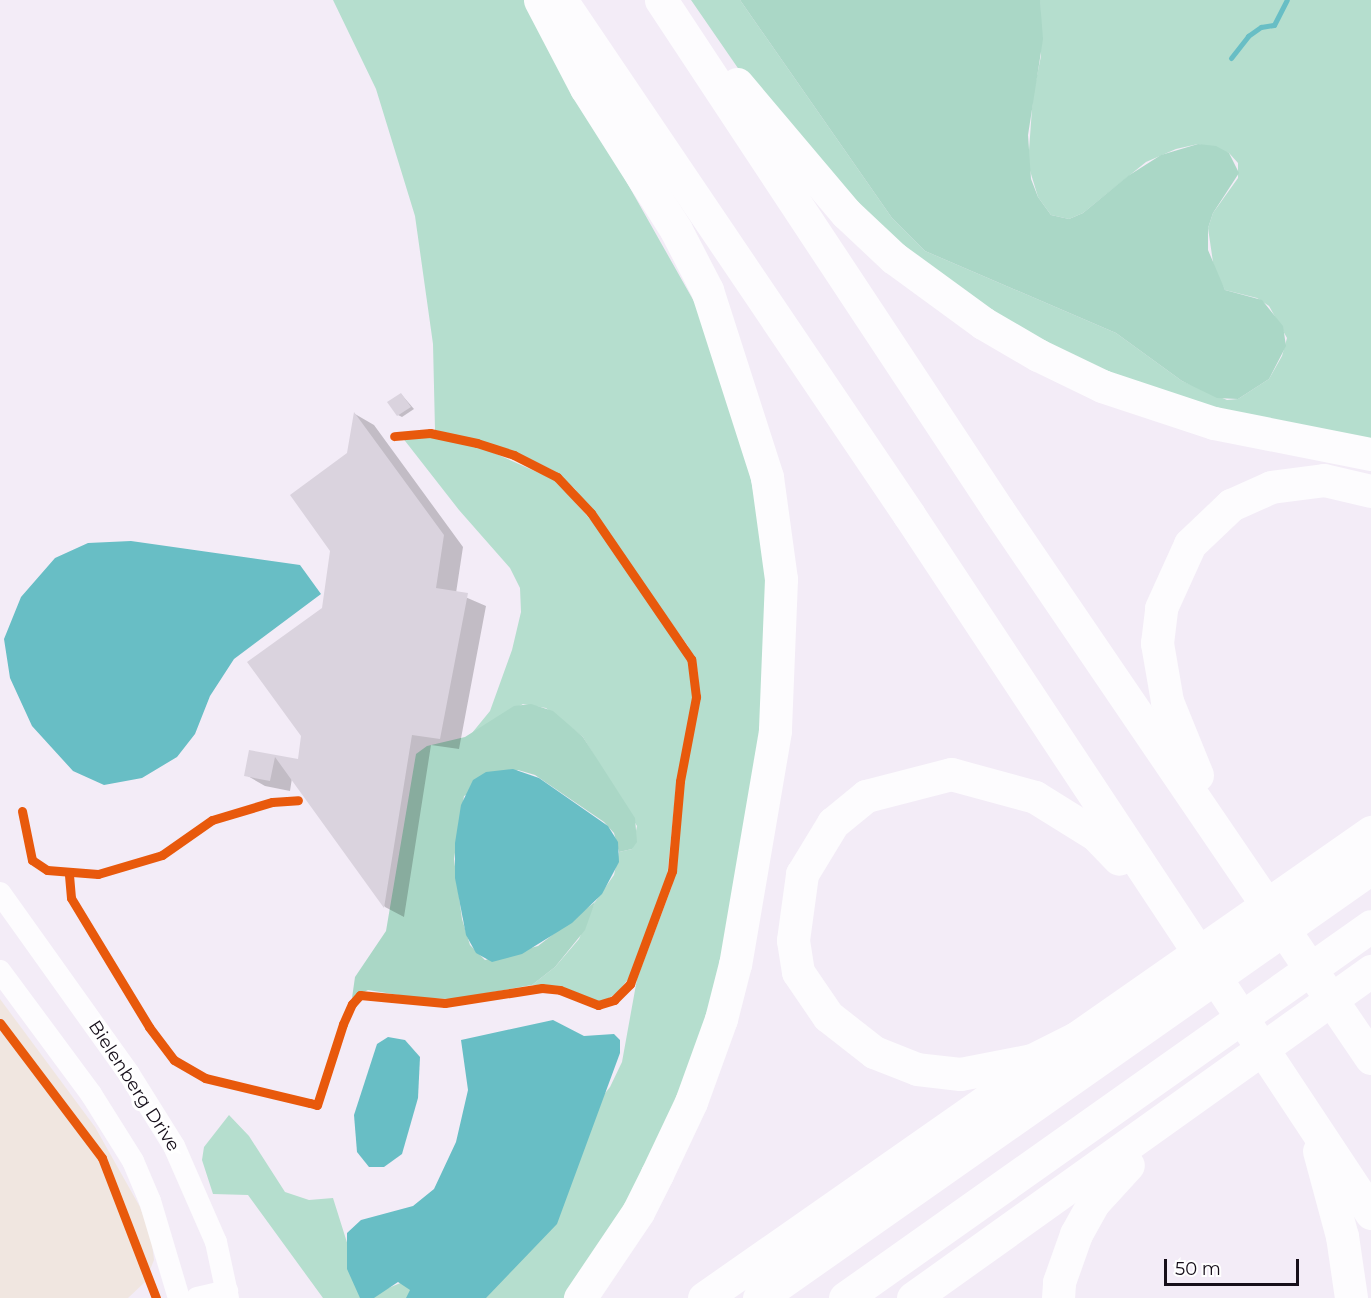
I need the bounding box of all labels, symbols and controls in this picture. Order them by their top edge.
street label: Bielenberg Drive [84,1017,184,1155]
scale bar [1167,1247,1302,1285]
text: 50 m [1175,1258,1221,1280]

